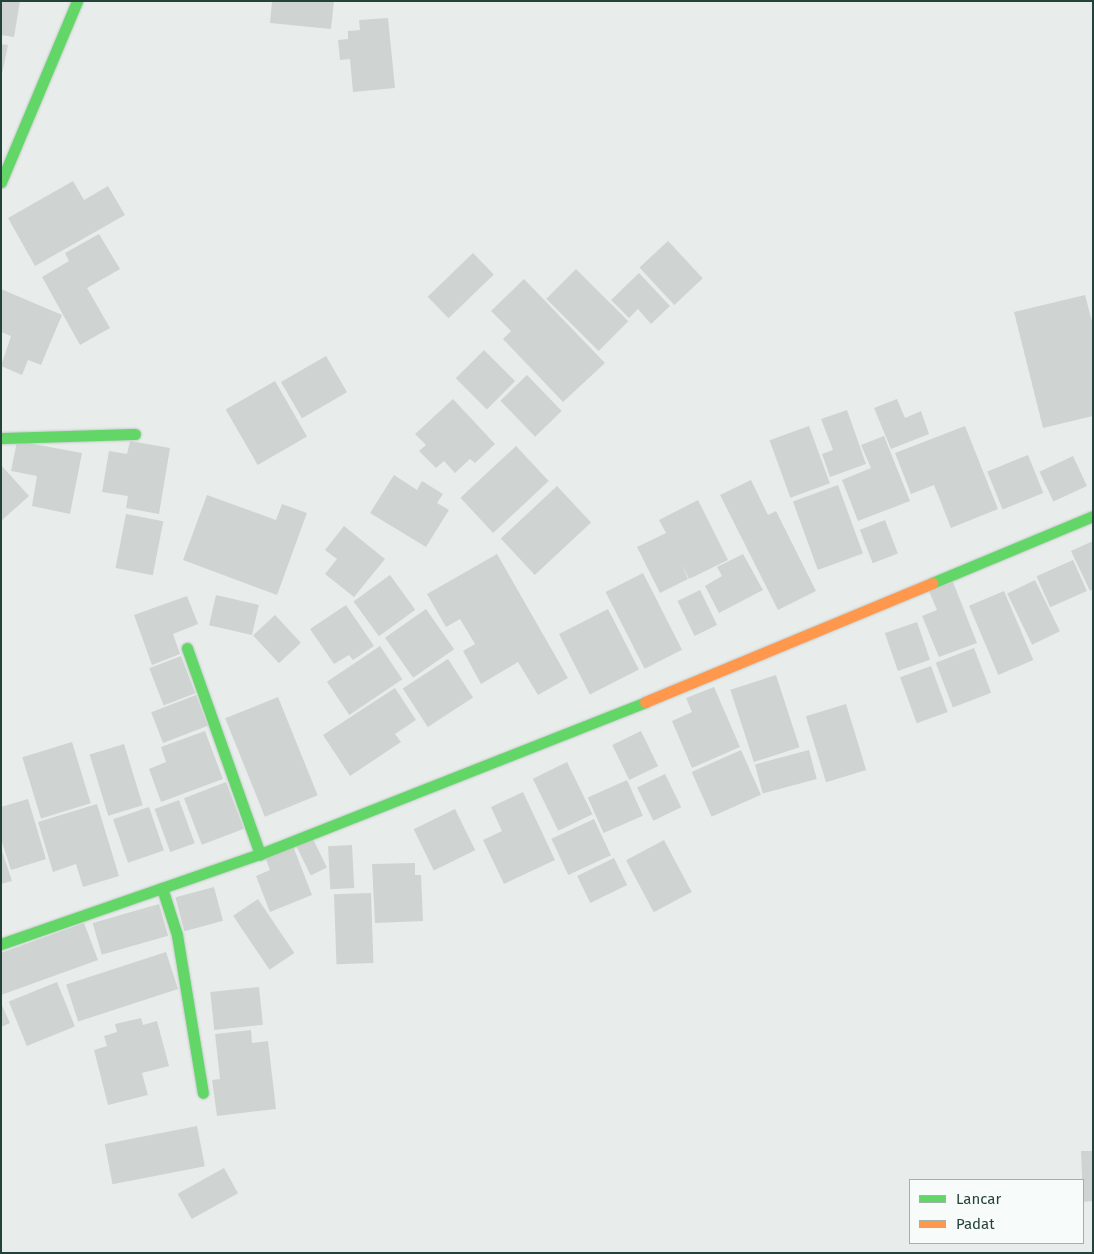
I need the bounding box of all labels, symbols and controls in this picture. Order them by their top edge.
legend [909,1179,1084,1244]
text: Lancar [956,1190,1001,1208]
text: Padat [956,1215,995,1233]

